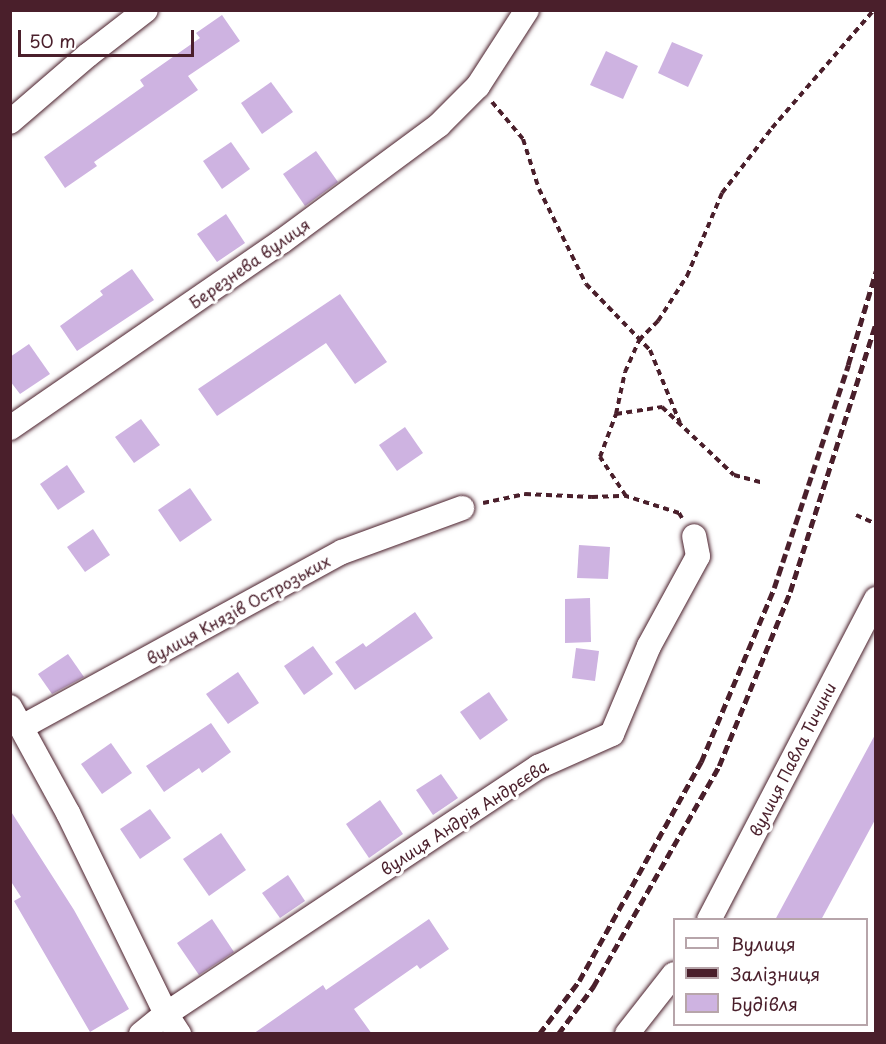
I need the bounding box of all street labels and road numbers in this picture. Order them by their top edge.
street label: Березнева вулиця [185,214,313,312]
street label: вулиця Князів Острозьких [143,550,333,668]
street label: вулиця Павла Тичини [745,678,839,840]
street label: вулиця Андрія Андрєєва [376,756,552,878]

